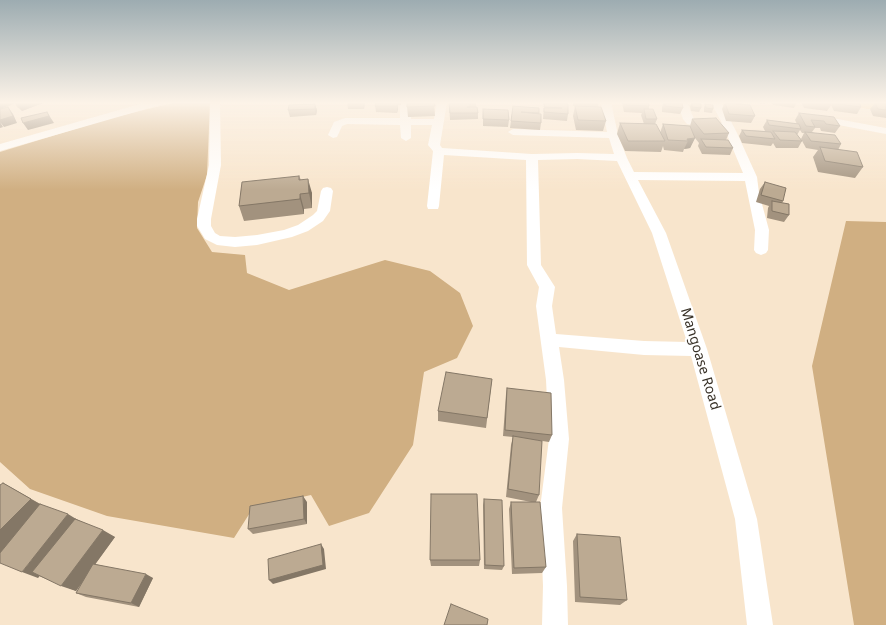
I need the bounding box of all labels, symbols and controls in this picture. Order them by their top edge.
street label: Mangoase Road [676,306,724,412]

